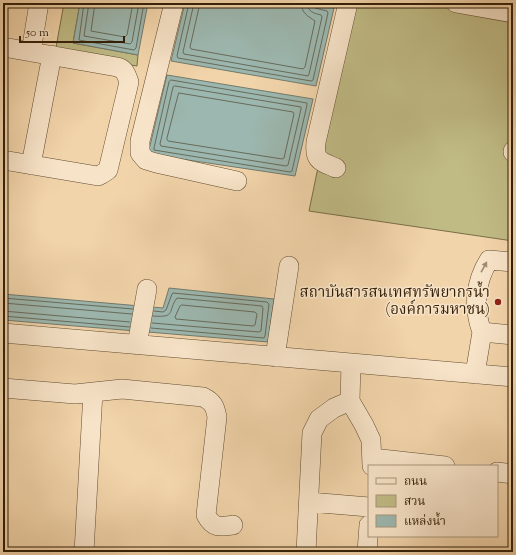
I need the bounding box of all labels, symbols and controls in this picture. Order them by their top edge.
scale bar [20,18,124,44]
text: 50 m [25,24,49,42]
one-way arrow [481,261,488,273]
place label: สถาบันสารสนเทศทรัพยากรน้ำ (องค์การมหาชน) [300,281,490,321]
marker: สถาบันสารสนเทศทรัพยากรน้ำ (องค์การมหาชน) [493,297,503,307]
legend [368,465,498,537]
text: ถนน [404,473,427,491]
text: สวน [404,493,426,511]
text: แหล่งน้ำ [404,512,446,531]

